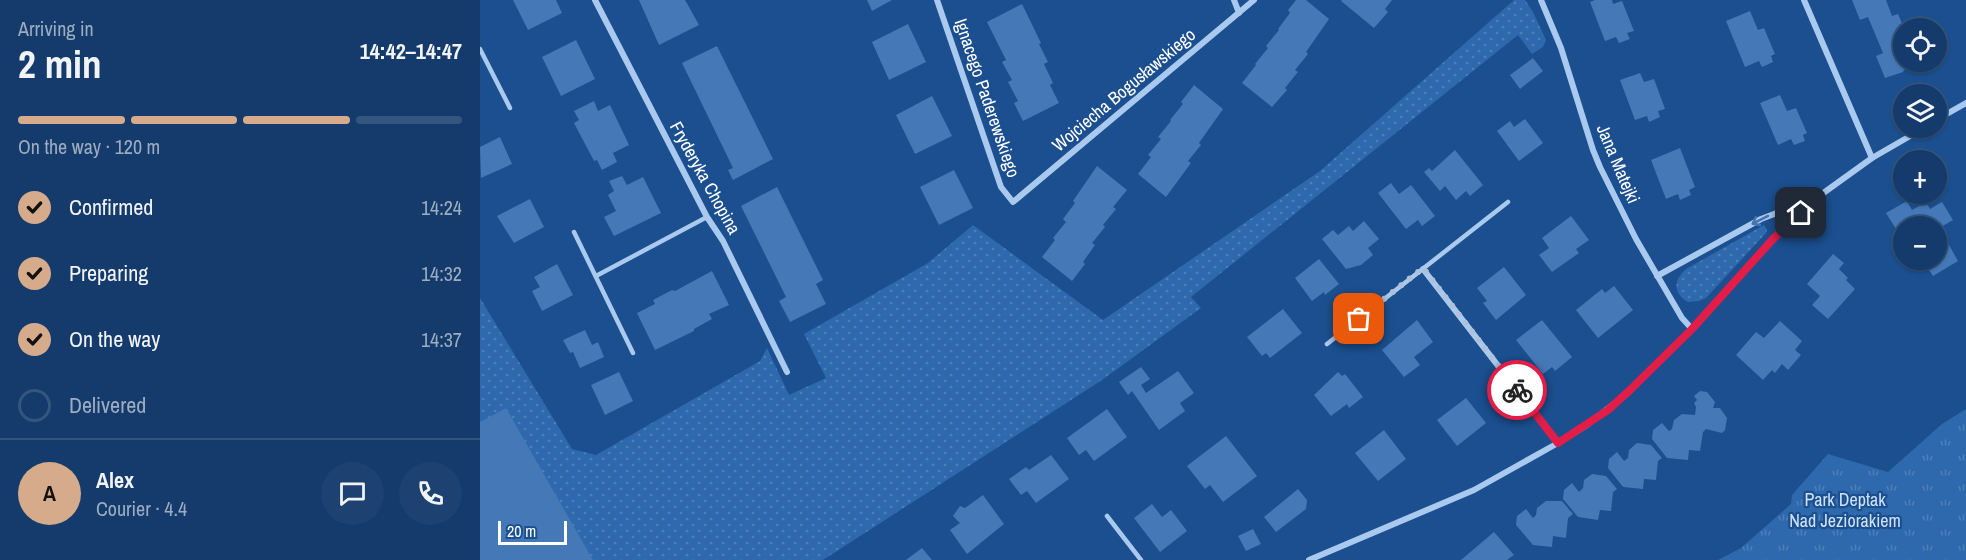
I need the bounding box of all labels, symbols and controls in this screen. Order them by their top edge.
text: Arriving in [18,15,94,42]
street label: Ignacego Paderewskiego [949,15,1026,181]
map controls [1893,18,1947,270]
button: locate [1893,18,1947,72]
street label: Wojciecha Bogusławskiego [1047,22,1201,157]
text: 14:42–14:47 [360,36,462,66]
text: 2 min [18,38,102,90]
button: layers [1893,84,1947,138]
street label: Fryderyka Chopina [664,117,747,239]
street label: Jana Matejki [1591,120,1646,207]
text: On the way · 120 m [18,133,160,160]
button: + [1893,150,1947,204]
pin [1775,187,1826,238]
icon: check [18,191,51,224]
text: Confirmed [69,192,153,222]
text: 14:24 [421,194,462,221]
icon: home [1784,196,1817,229]
one-way arrow [1752,214,1769,226]
button: − [1893,216,1947,270]
icon: check [18,257,51,290]
text: Preparing [69,258,148,288]
text: 14:32 [421,260,462,287]
pin [1333,293,1384,344]
icon: bag [1342,302,1375,335]
icon: check [18,323,51,356]
text: On the way [69,324,160,354]
text: 14:37 [421,326,462,353]
courier [1487,360,1547,420]
icon: bike [1501,374,1534,407]
text: Delivered [69,390,146,420]
button: chat [321,462,384,525]
button: phone [399,462,462,525]
text: Alex [96,465,134,495]
text: A [43,478,56,508]
park label: Park Deptak Nad Jeziorakiem [1789,487,1901,533]
text: Courier · 4.4 [96,495,187,522]
scale bar [498,518,567,546]
text: 20 m [507,520,536,542]

